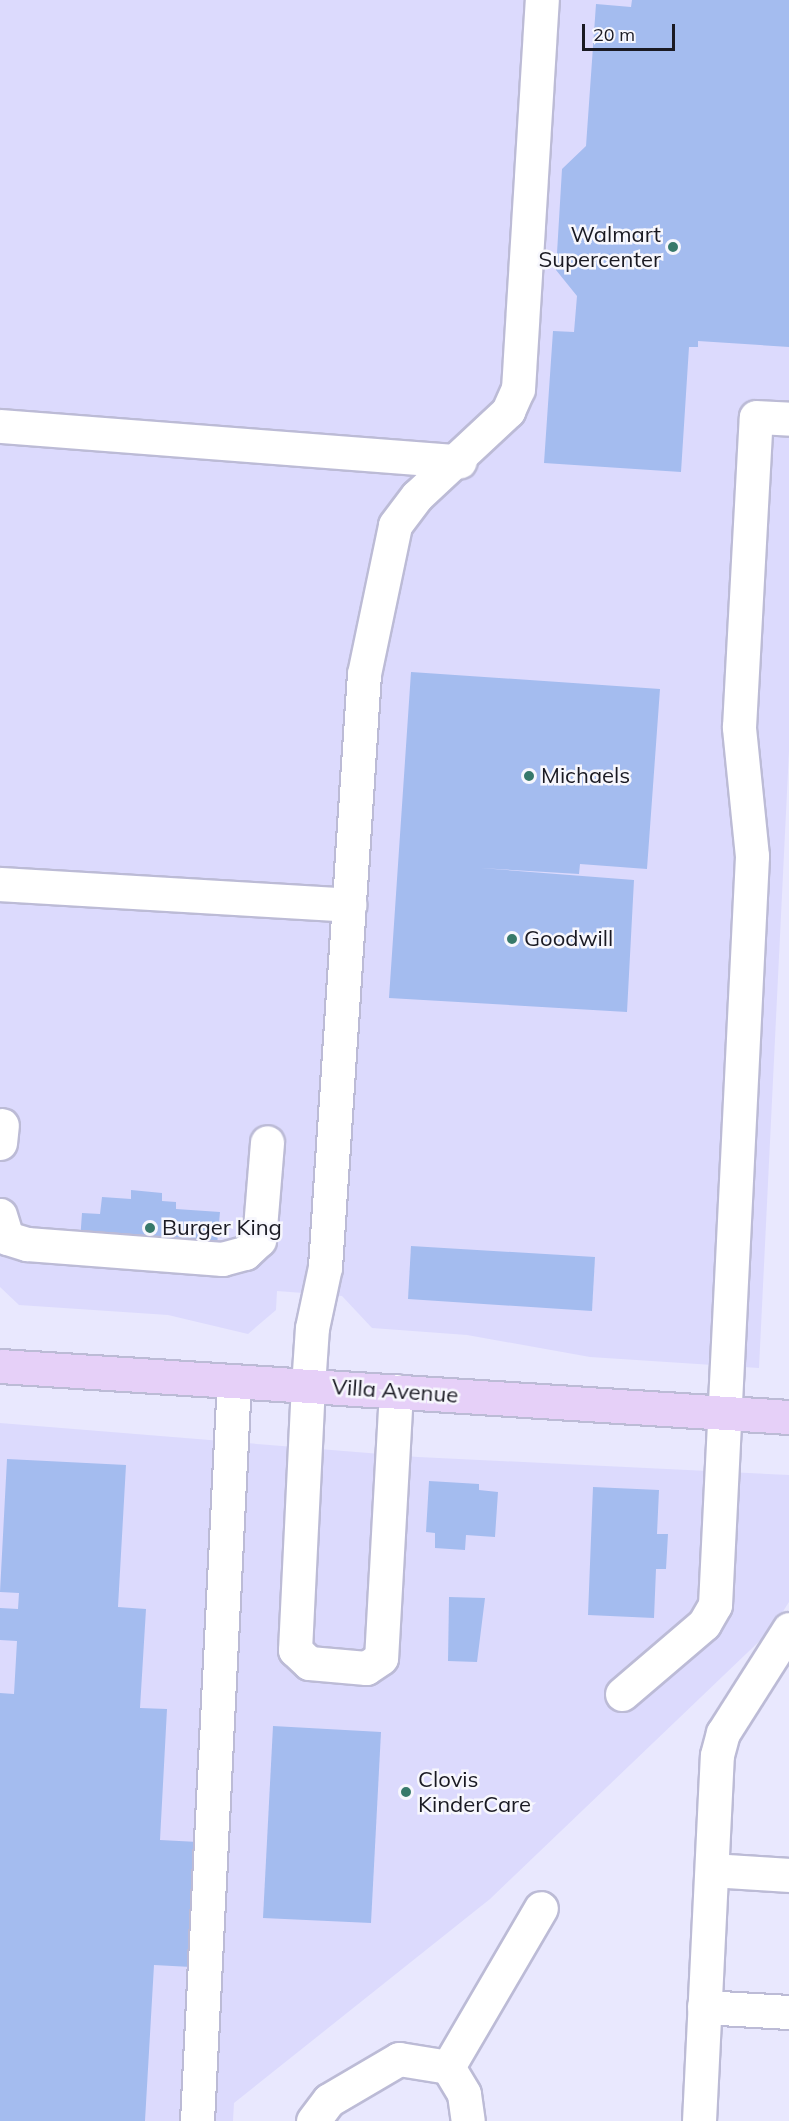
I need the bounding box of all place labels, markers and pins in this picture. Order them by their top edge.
place label: Walmart Supercenter [539,221,661,272]
marker: Walmart Supercenter [666,240,680,254]
place label: Michaels [541,763,630,789]
marker: Michaels [522,769,536,783]
place label: Goodwill [524,926,613,952]
marker: Goodwill [505,932,519,946]
place label: Burger King [162,1215,282,1241]
marker: Burger King [143,1221,157,1235]
place label: Clovis KinderCare [418,1766,531,1818]
marker: Clovis KinderCare [399,1785,413,1799]

